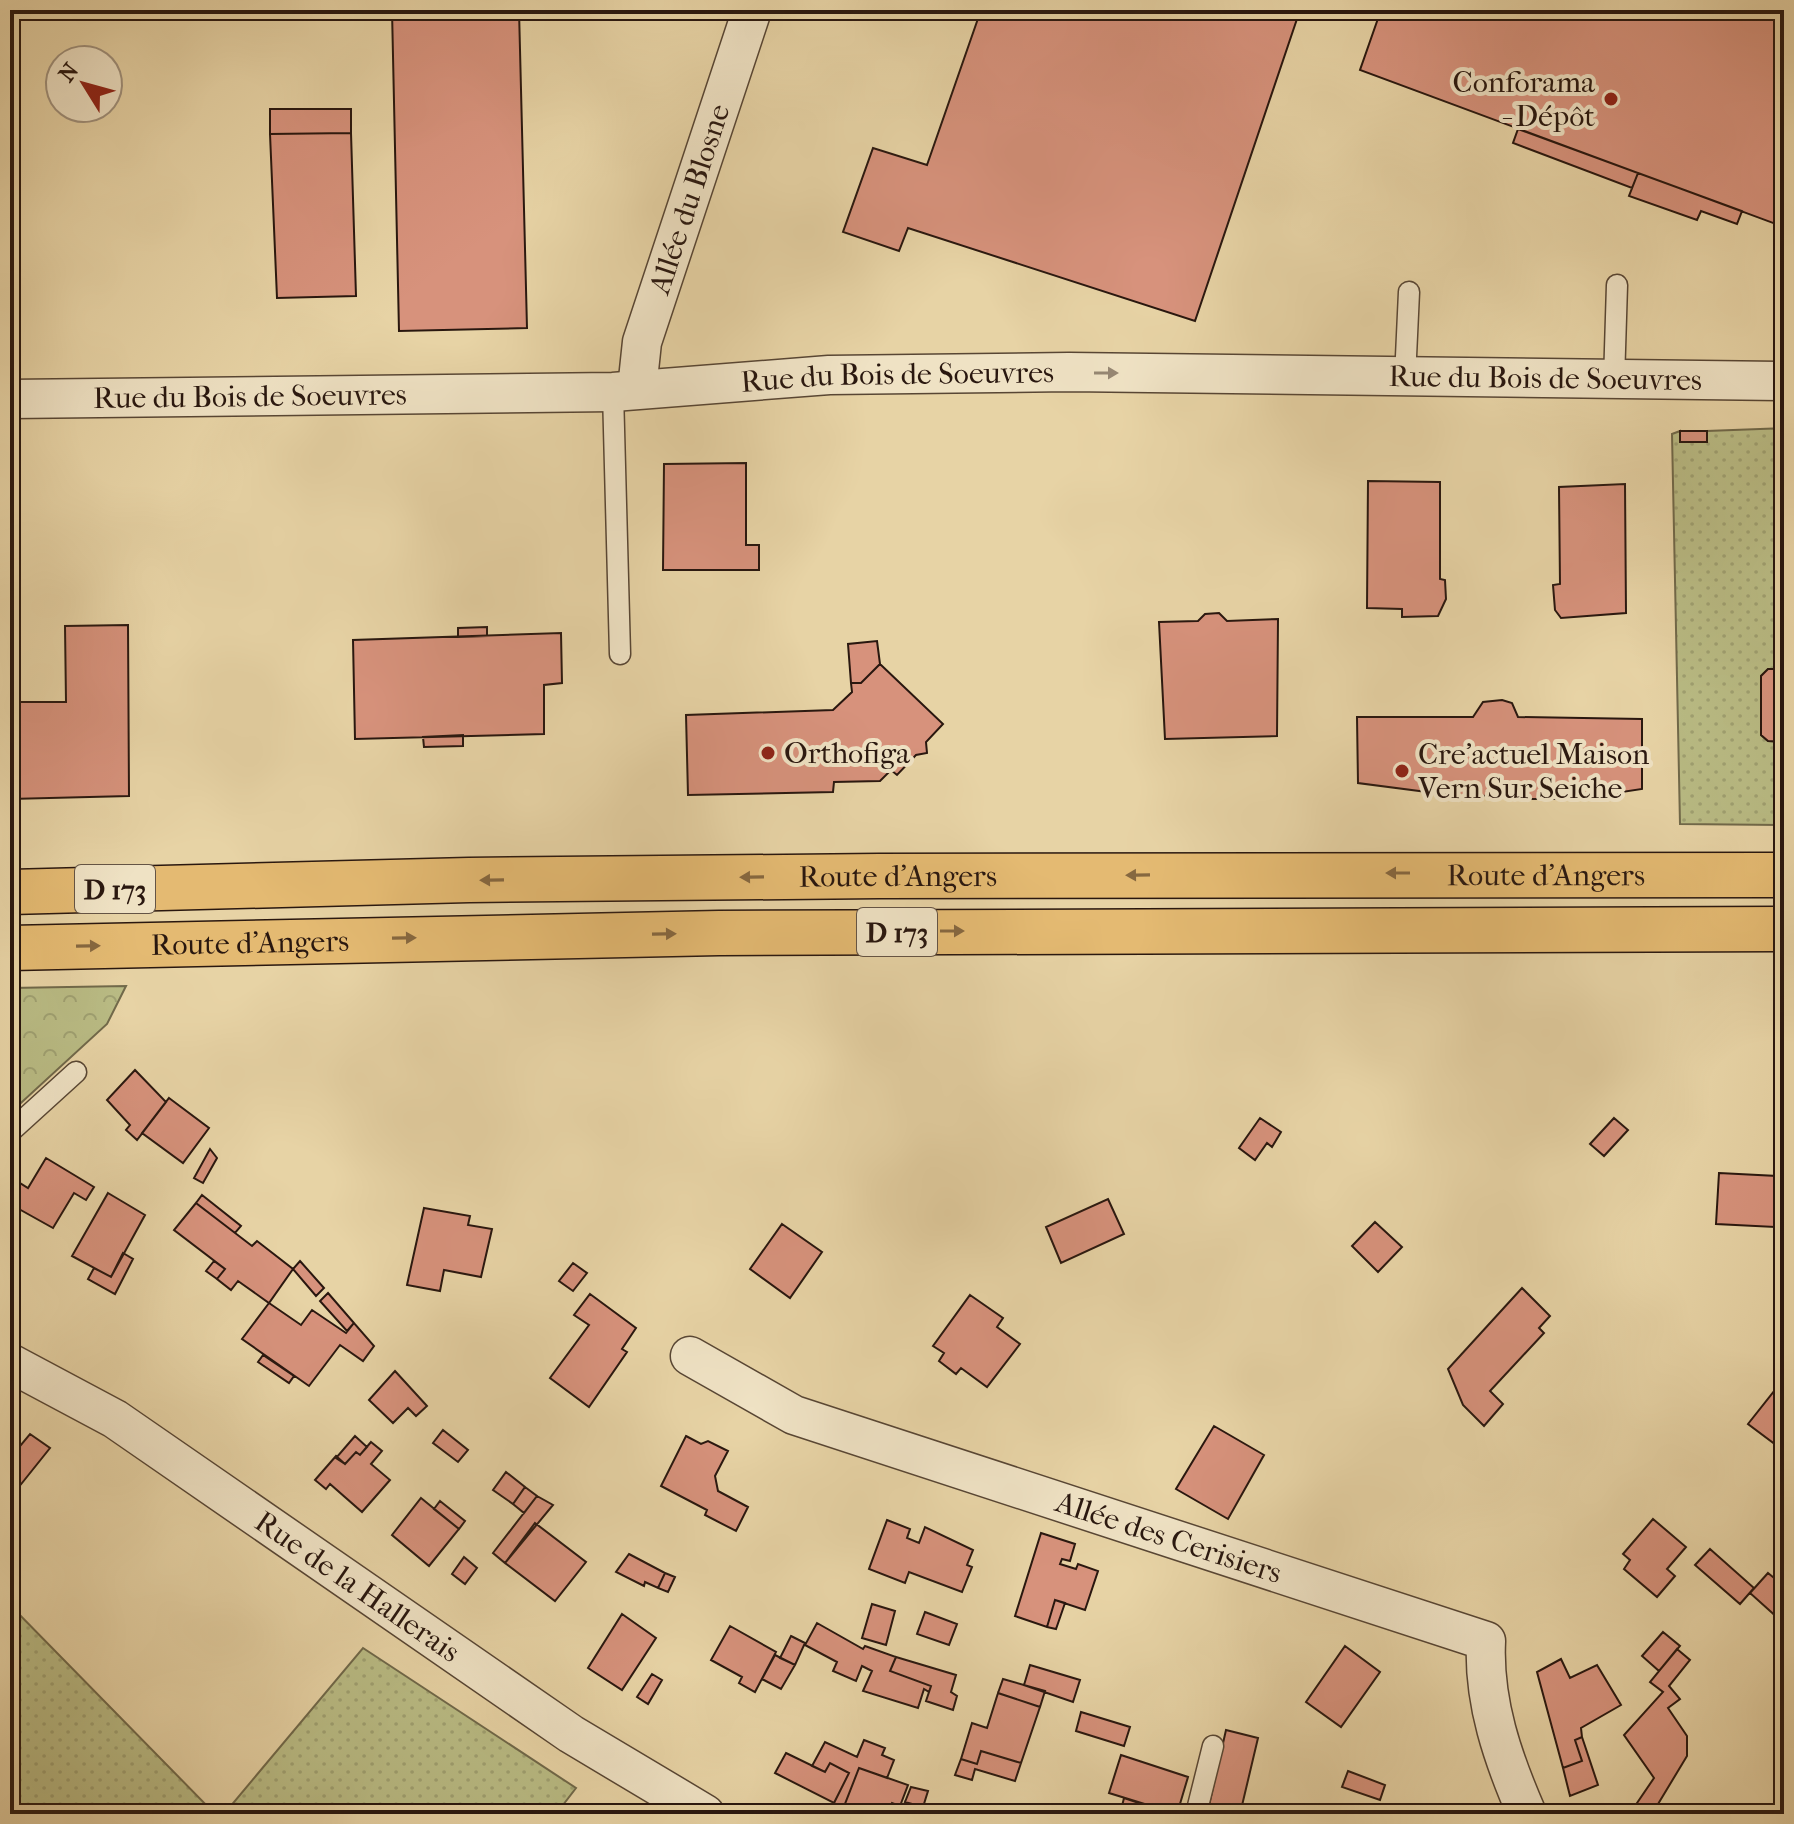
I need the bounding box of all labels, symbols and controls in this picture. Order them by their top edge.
north arrow [44,44,124,124]
text: N [53,58,84,87]
place label: Conforama - Dépôt [1453,65,1596,134]
marker: Conforama - Dépôt [1602,90,1620,108]
street label: Allée du Blosne [641,99,737,299]
street label: Rue du Bois de Soeuvres [739,355,1054,399]
street label: Rue du Bois de Soeuvres [1388,359,1702,397]
one-way arrow [1094,367,1119,379]
street label: Rue du Bois de Soeuvres [93,377,407,416]
place label: Orthofiga [784,736,911,771]
place label: Cre'actuel Maison Vern Sur Seiche [1417,737,1650,806]
marker: Orthofiga [759,744,777,762]
marker: Cre'actuel Maison Vern Sur Seiche [1393,762,1411,780]
street label: Route d'Angers [799,858,997,894]
street label: Route d'Angers [1447,858,1645,893]
road number: D 173 [75,865,155,913]
one-way arrow [1385,867,1410,879]
one-way arrow [1125,868,1150,881]
one-way arrow [739,871,764,883]
one-way arrow [479,874,504,886]
road number: D 173 [857,908,937,956]
street label: Route d'Angers [150,923,349,963]
one-way arrow [940,925,965,937]
one-way arrow [652,927,677,940]
one-way arrow [392,932,417,944]
one-way arrow [76,940,101,952]
street label: Allée des Cerisiers [1050,1484,1286,1591]
street label: Rue de la Hallerais [249,1504,467,1670]

